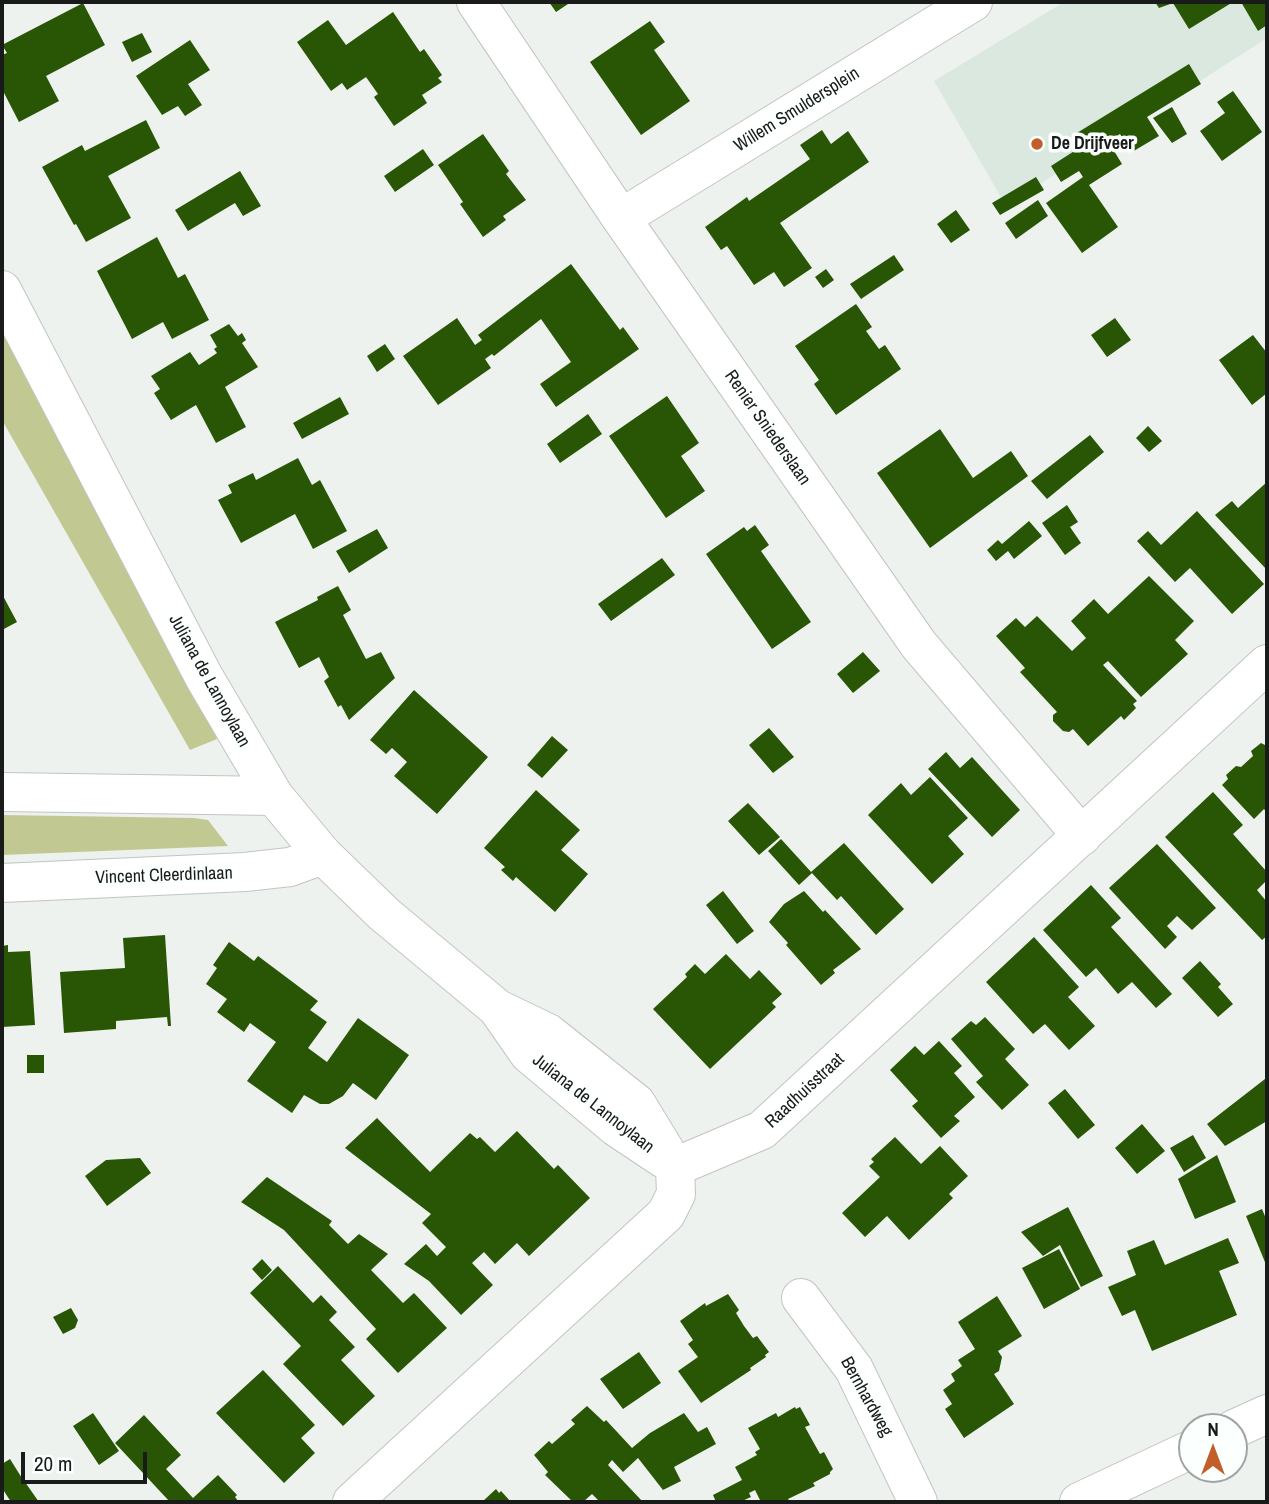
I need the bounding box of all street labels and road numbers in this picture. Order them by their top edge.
street label: Willem Smuldersplein [730,63,864,157]
street label: Renier Sniederslaan [719,366,815,490]
street label: Juliana de Lannoylaan [164,611,254,751]
street label: Vincent Cleerdinlaan [95,863,233,889]
street label: Raadhuisstraat [761,1049,849,1133]
street label: Juliana de Lannoylaan [528,1050,658,1158]
street label: Bernhardweg [835,1353,897,1441]

